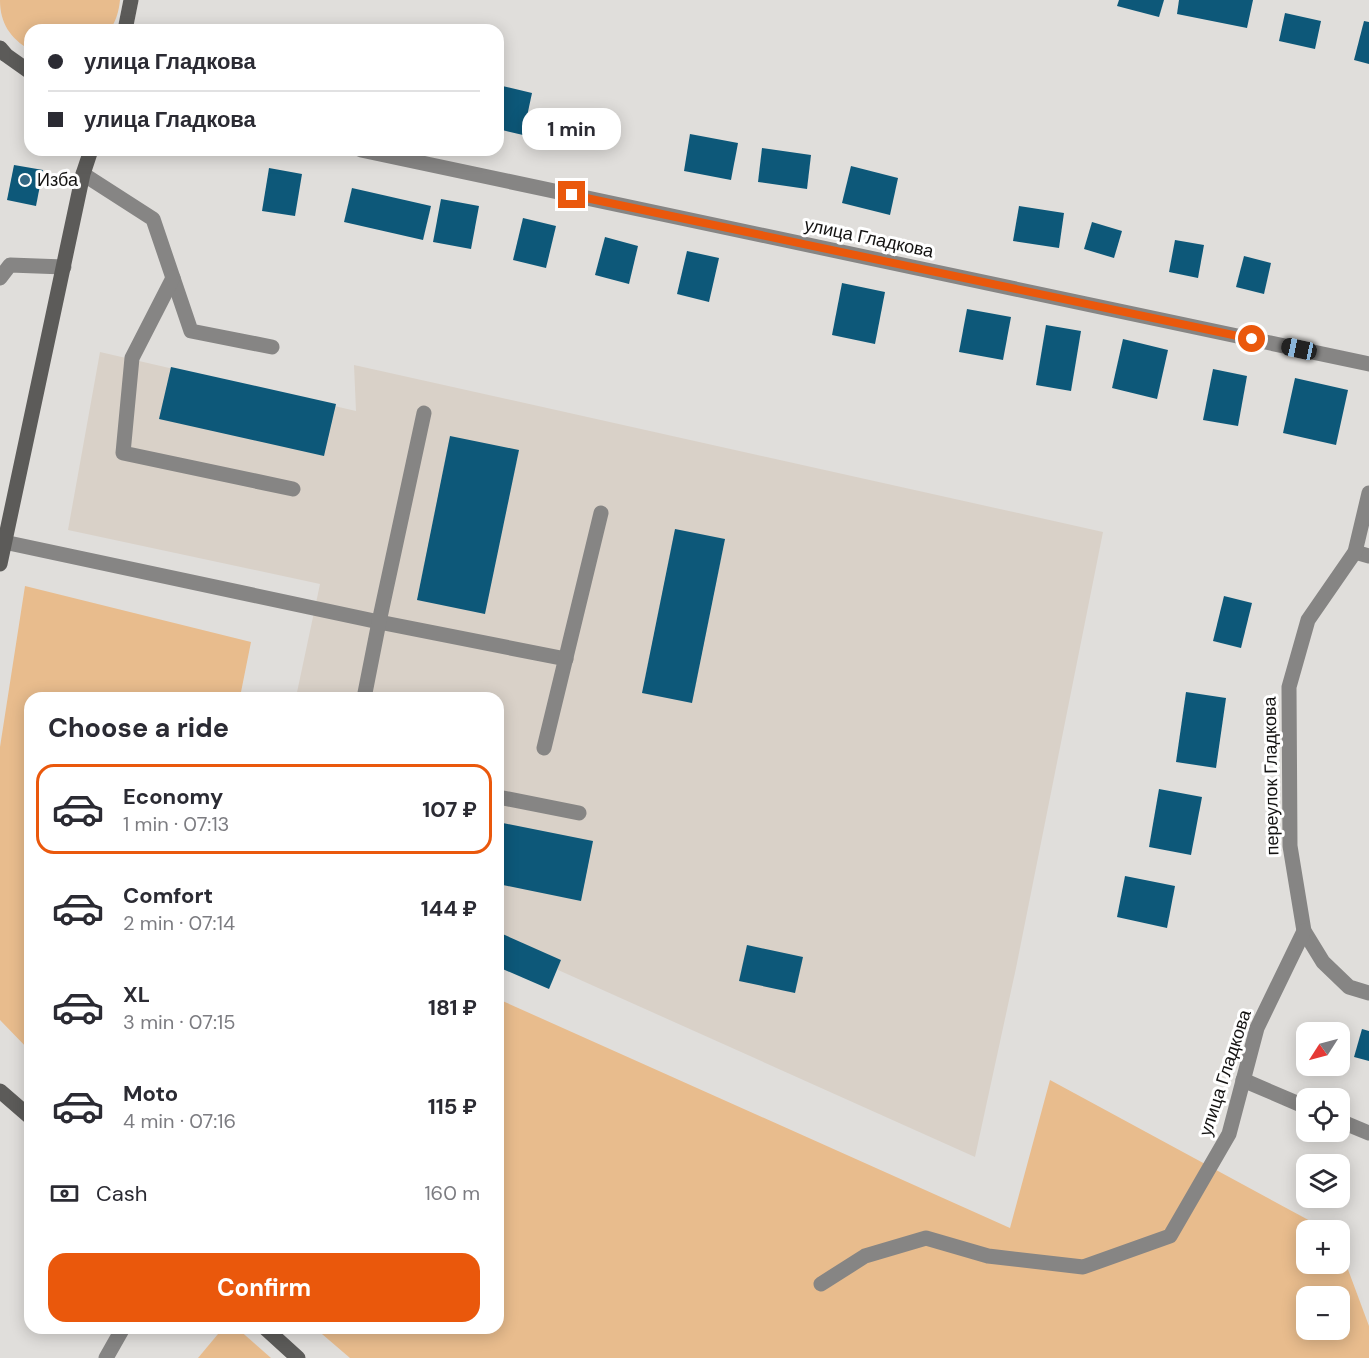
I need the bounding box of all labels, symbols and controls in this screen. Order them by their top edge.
text: улица Гладкова [84,47,256,76]
text: улица Гладкова [84,105,256,134]
callout: 1 min [522,108,622,150]
text: 1 min [547,116,596,142]
place label: Изба [37,168,79,192]
marker: Изба [18,173,32,187]
route end [558,181,585,208]
street label: улица Гладкова [802,213,937,264]
route start [1238,325,1265,352]
car [1280,336,1318,362]
street label: переулок Гладкова [1258,695,1284,856]
text: Choose a ride [48,710,229,745]
icon: car [51,782,105,836]
text: Economy [123,782,223,811]
text: 107 ₽ [422,795,477,824]
text: 1 min · 07:13 [123,811,229,837]
icon: car [51,881,105,935]
text: Comfort [123,881,213,910]
text: 144 ₽ [421,894,477,923]
text: 2 min · 07:14 [123,910,235,936]
icon: car [51,980,105,1034]
text: XL [123,980,150,1009]
text: 181 ₽ [428,993,477,1022]
street label: улица Гладкова [1193,1006,1257,1139]
text: 3 min · 07:15 [123,1009,235,1035]
north arrow [1296,1022,1350,1076]
map controls [1296,1022,1350,1340]
icon: car [51,1079,105,1133]
text: Moto [123,1079,178,1108]
button: locate [1296,1088,1350,1142]
text: 115 ₽ [428,1092,477,1121]
text: 4 min · 07:16 [123,1108,236,1134]
button: layers [1296,1154,1350,1208]
icon: cash [48,1177,81,1210]
text: Cash [96,1179,147,1208]
text: 160 m [424,1180,480,1206]
button: + [1296,1220,1350,1274]
button: Confirm [48,1253,480,1322]
button: − [1296,1286,1350,1340]

